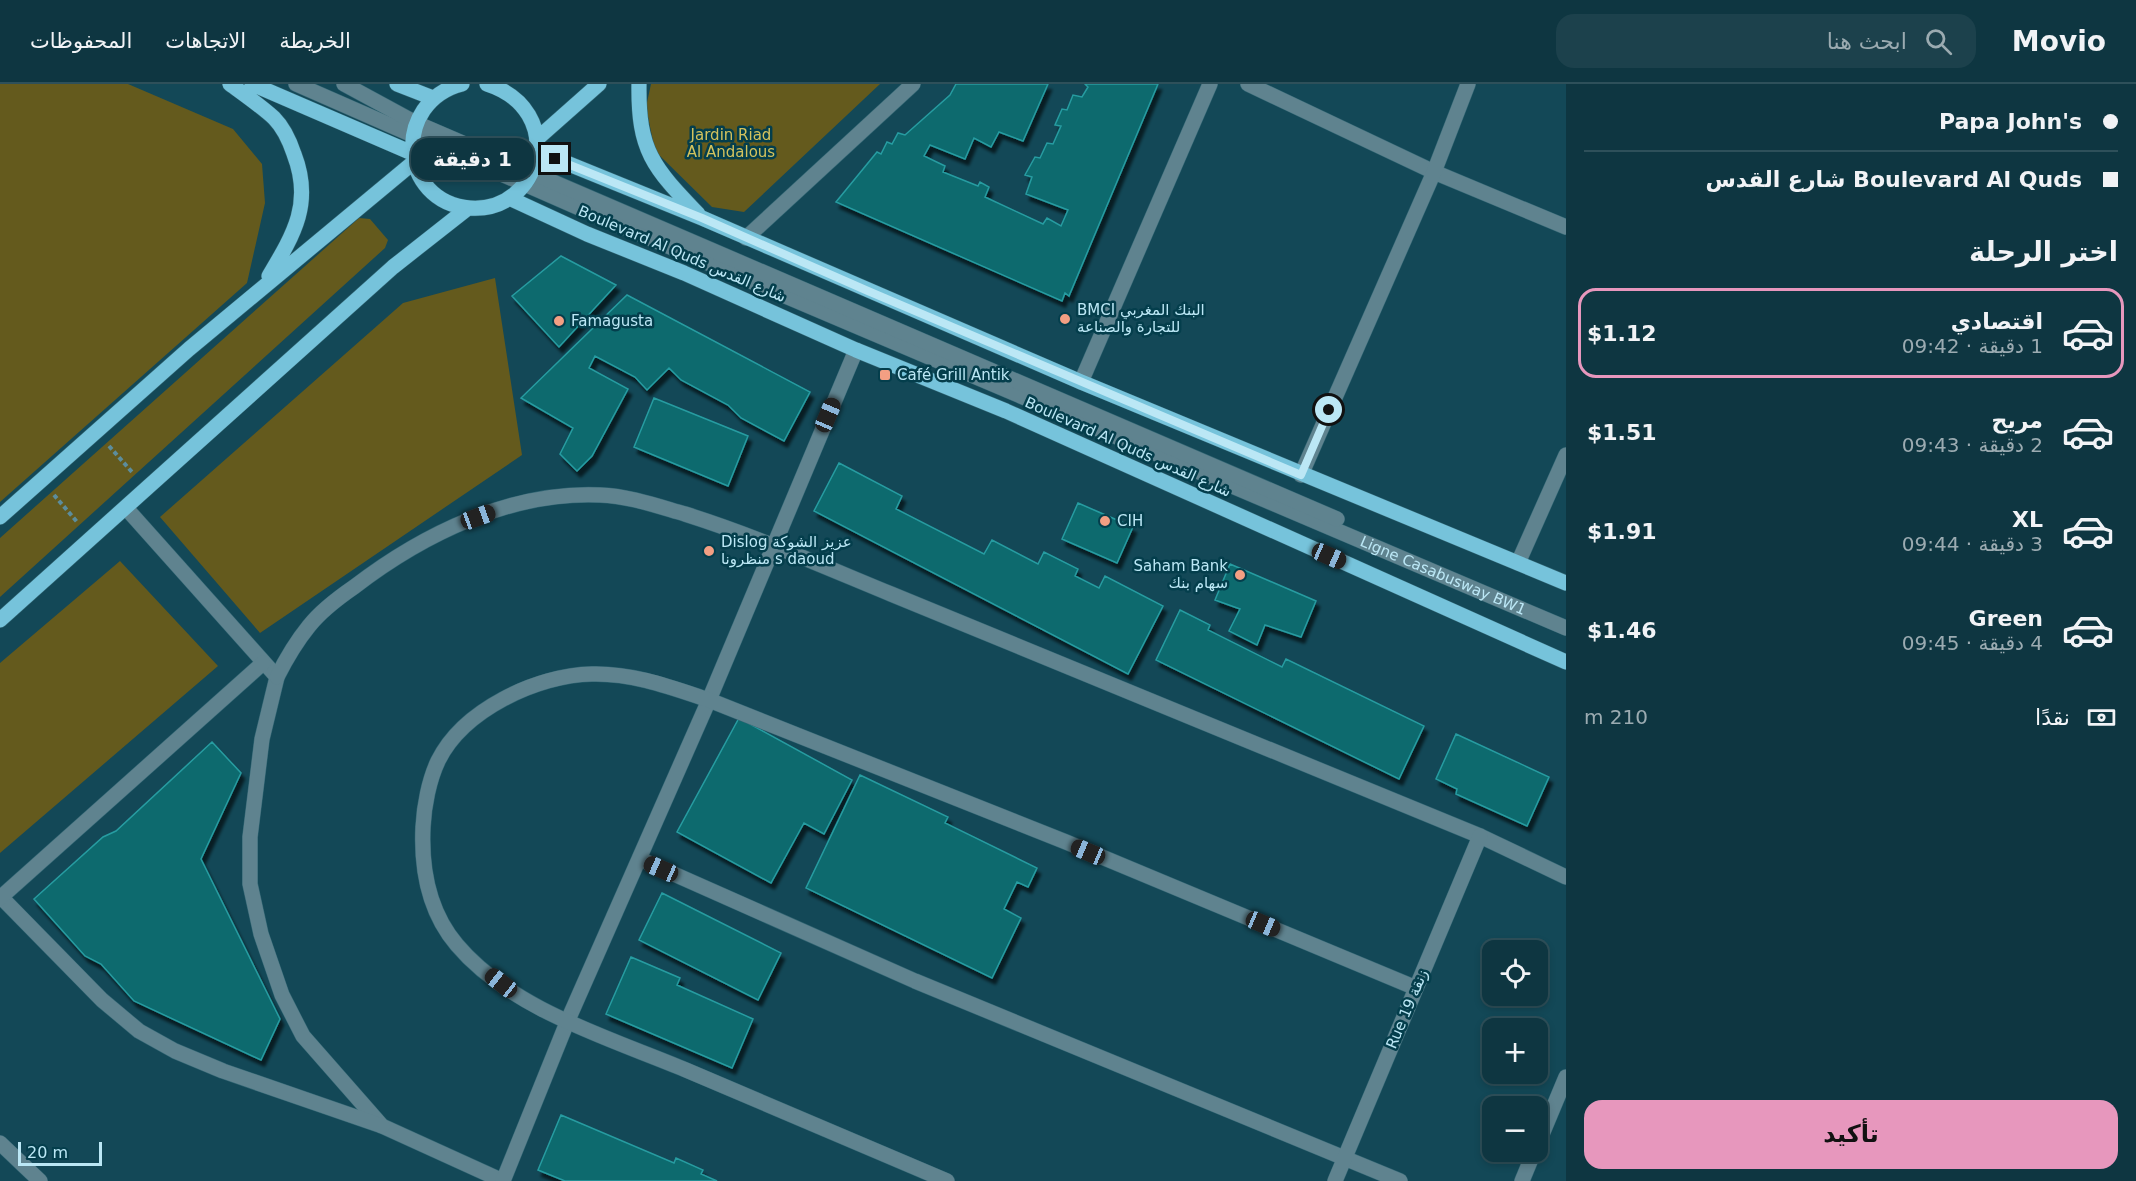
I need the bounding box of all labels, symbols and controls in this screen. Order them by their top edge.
search box [1556,14,1976,68]
icon: search [1922,25,1955,58]
text: Movio [2012,25,2106,58]
text: المحفوظات [30,29,132,53]
text: الاتجاهات [165,29,246,53]
text: الخريطة [279,29,351,53]
text: ابحث هنا [1827,29,1907,54]
text: Papa John's [1939,109,2082,134]
park label: Jardin Riad Al Andalous [687,126,775,161]
callout: 1 دقيقة [411,138,534,180]
route end [541,145,568,172]
text: 1 دقيقة [433,147,512,171]
text: Boulevard Al Quds شارع القدس [1706,167,2082,192]
street label: Boulevard Al Quds شارع القدس [575,202,789,306]
text: اختر الرحلة [1969,236,2118,267]
place label: BMCI البنك المغربي للتجارة والصناعة [1077,301,1205,336]
icon: car [2061,306,2115,360]
text: اقتصادي [1951,309,2043,334]
place label: Famagusta [571,312,653,330]
marker: BMCI البنك المغربي للتجارة والصناعة [1058,312,1072,326]
marker: Famagusta [552,314,566,328]
text: $1.12 [1587,321,1657,346]
text: 1 دقيقة · 09:42 [1902,334,2043,358]
place label: Café Grill Antik [897,366,1010,384]
marker: Café Grill Antik [878,368,892,382]
street label: Boulevard Al Quds شارع القدس [1022,393,1234,501]
car [813,395,843,435]
route start [1315,396,1342,423]
icon: car [2061,405,2115,459]
text: مريح [1992,408,2043,433]
text: $1.51 [1587,420,1657,445]
text: 2 دقيقة · 09:43 [1902,433,2043,457]
car [458,502,498,532]
icon: car [2061,504,2115,558]
text: XL [2012,507,2043,532]
place label: CIH [1117,512,1143,530]
marker: CIH [1098,514,1112,528]
text: $1.91 [1587,519,1657,544]
street label: Ligne Casabusway BW1 [1357,532,1529,619]
text: 3 دقيقة · 09:44 [1902,532,2043,556]
place label: Dislog عزيز الشوكة منظرونا s daoud [721,533,852,568]
car [1309,540,1349,572]
marker: Dislog عزيز الشوكة منظرونا s daoud [702,544,716,558]
place label: Saham Bank سهام بنك [1134,557,1228,592]
marker: Saham Bank سهام بنك [1233,568,1247,582]
icon: car [2061,603,2115,657]
text: Green [1969,606,2043,631]
text: $1.46 [1587,618,1657,643]
text: 4 دقيقة · 09:45 [1902,631,2043,655]
icon: cash [2085,701,2118,734]
text: 210 m [1584,705,1648,729]
text: نقدًا [2035,705,2070,730]
car [1068,837,1108,867]
car [641,853,681,885]
car [1243,909,1283,939]
map controls [1482,940,1548,1162]
button: locate [1482,940,1548,1006]
car [481,965,521,1001]
street label: Rue 19 زنقة [1382,967,1432,1051]
button: + [1482,1018,1548,1084]
button: − [1482,1096,1548,1162]
button: تأكيد [1584,1100,2118,1169]
scale bar [18,1139,102,1166]
text: 20 m [27,1143,68,1162]

